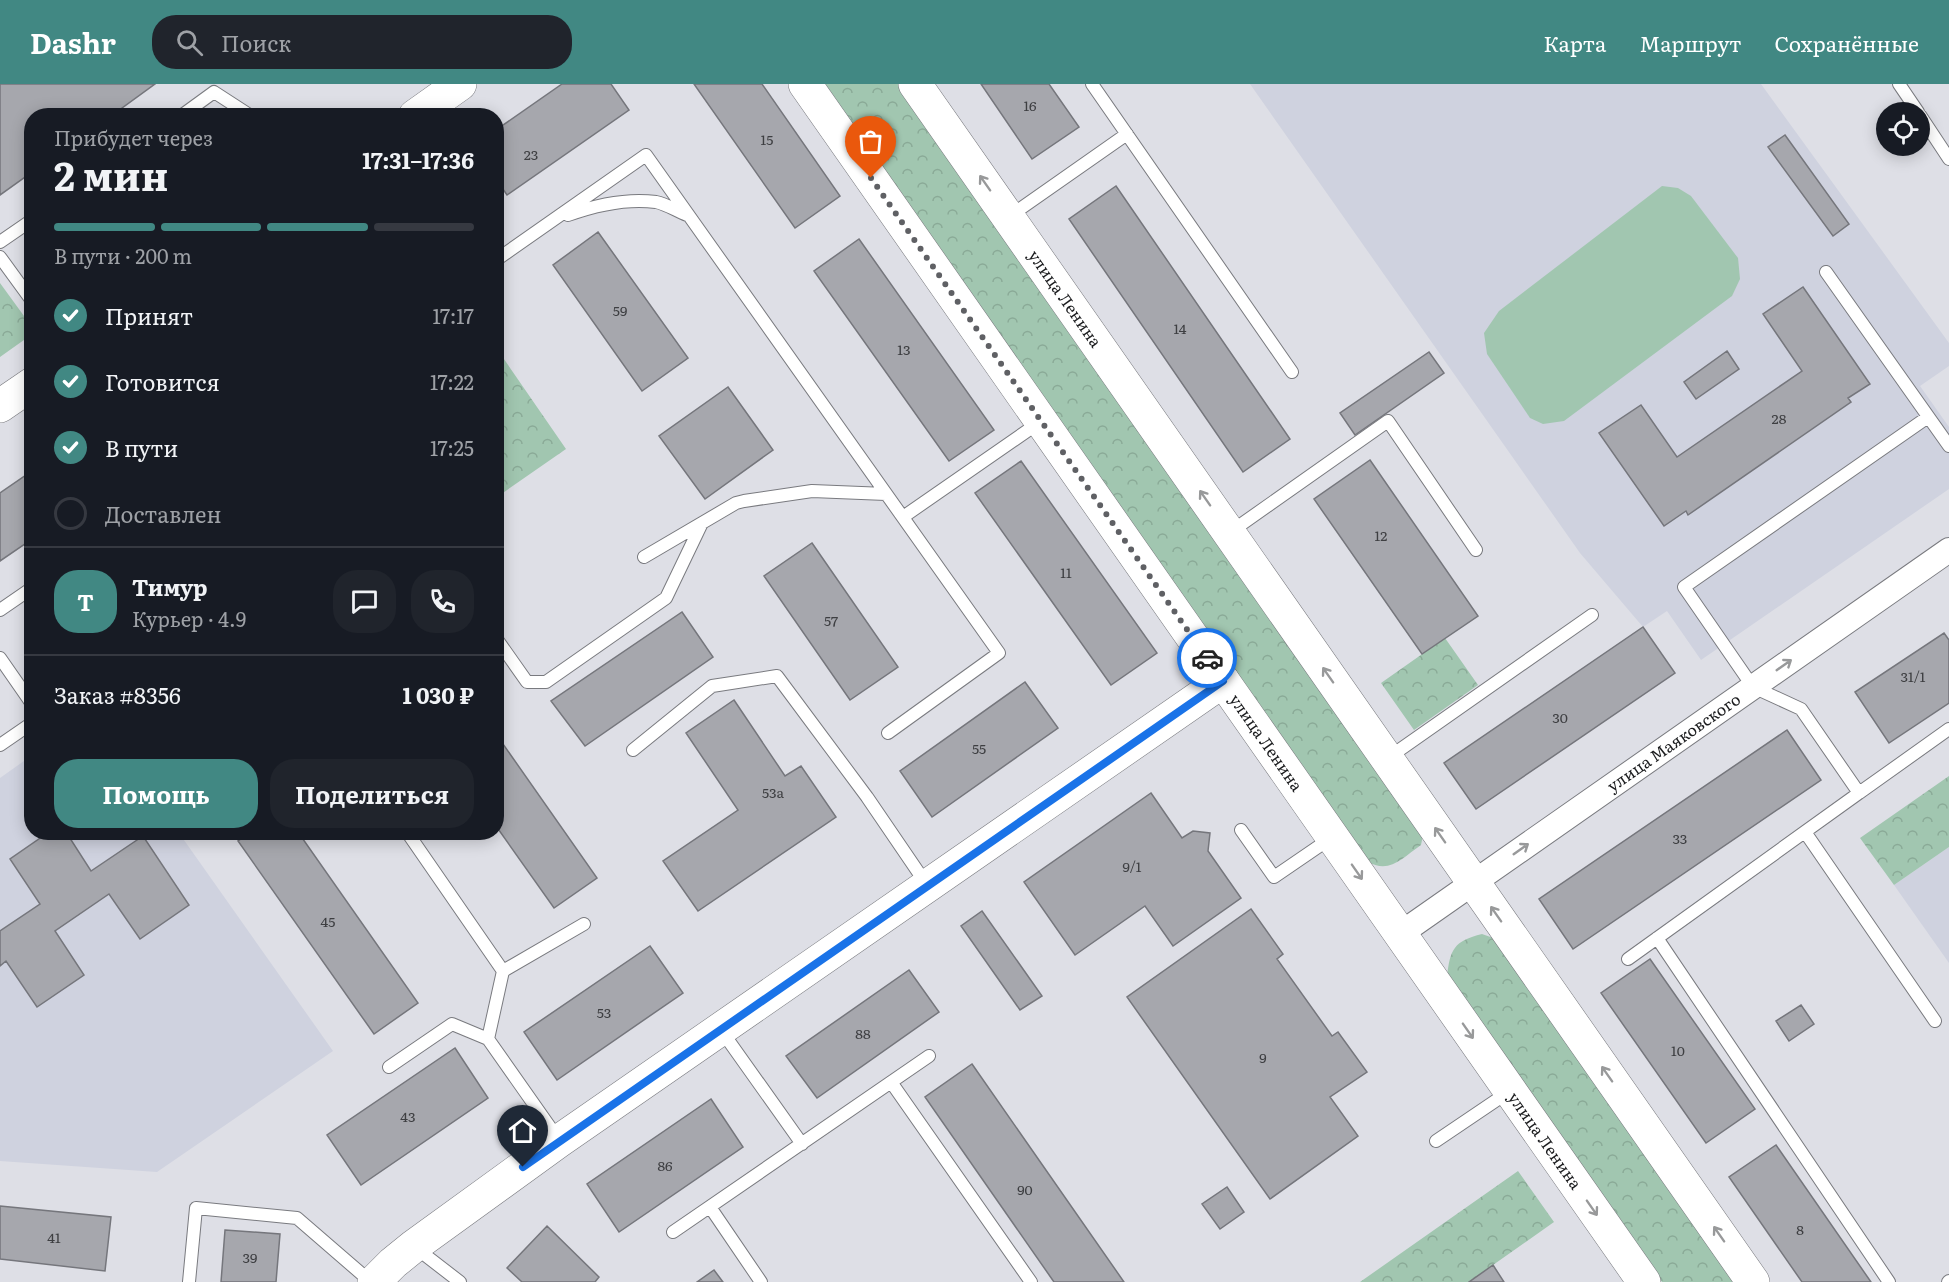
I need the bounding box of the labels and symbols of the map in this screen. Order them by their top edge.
house number: 16 [1023,95,1037,115]
pin [845,116,896,178]
house number: 15 [761,129,773,149]
house number: 23 [524,144,538,164]
one-way arrow [979,175,991,192]
street label: улица Ленина [1023,244,1109,352]
house number: 59 [613,300,627,320]
house number: 14 [1174,318,1187,338]
house number: 13 [897,339,911,359]
house number: 28 [1772,408,1787,428]
one-way arrow [1199,490,1211,506]
house number: 12 [1375,525,1387,545]
house number: 11 [1060,562,1072,582]
house number: 57 [824,610,838,630]
courier [1177,628,1237,688]
one-way arrow [1776,659,1792,671]
house number: 31/1 [1901,666,1926,686]
one-way arrow [1322,667,1334,683]
street label: улица Маяковского [1601,687,1745,797]
street label: улица Ленина [1224,688,1310,796]
house number: 30 [1552,707,1568,727]
house number: 55 [972,738,986,758]
house number: 53а [762,782,785,802]
one-way arrow [1434,827,1446,843]
house number: 33 [1673,828,1687,848]
one-way arrow [1513,843,1529,855]
house number: 9/1 [1122,856,1142,876]
one-way arrow [1351,863,1363,879]
one-way arrow [1490,907,1502,923]
house number: 45 [321,911,335,931]
house number: 53 [597,1002,611,1022]
house number: 88 [855,1023,871,1043]
one-way arrow [1462,1023,1475,1039]
house number: 10 [1671,1040,1685,1060]
house number: 9 [1259,1047,1267,1067]
one-way arrow [1601,1067,1614,1083]
street label: улица Ленина [1503,1086,1589,1194]
pin [497,1105,548,1167]
house number: 43 [400,1106,416,1126]
house number: 86 [657,1155,673,1175]
house number: 90 [1017,1179,1033,1199]
one-way arrow [1586,1200,1598,1216]
house number: 8 [1796,1219,1804,1239]
one-way arrow [1713,1226,1725,1243]
house number: 41 [47,1227,61,1247]
house number: 39 [243,1247,257,1267]

